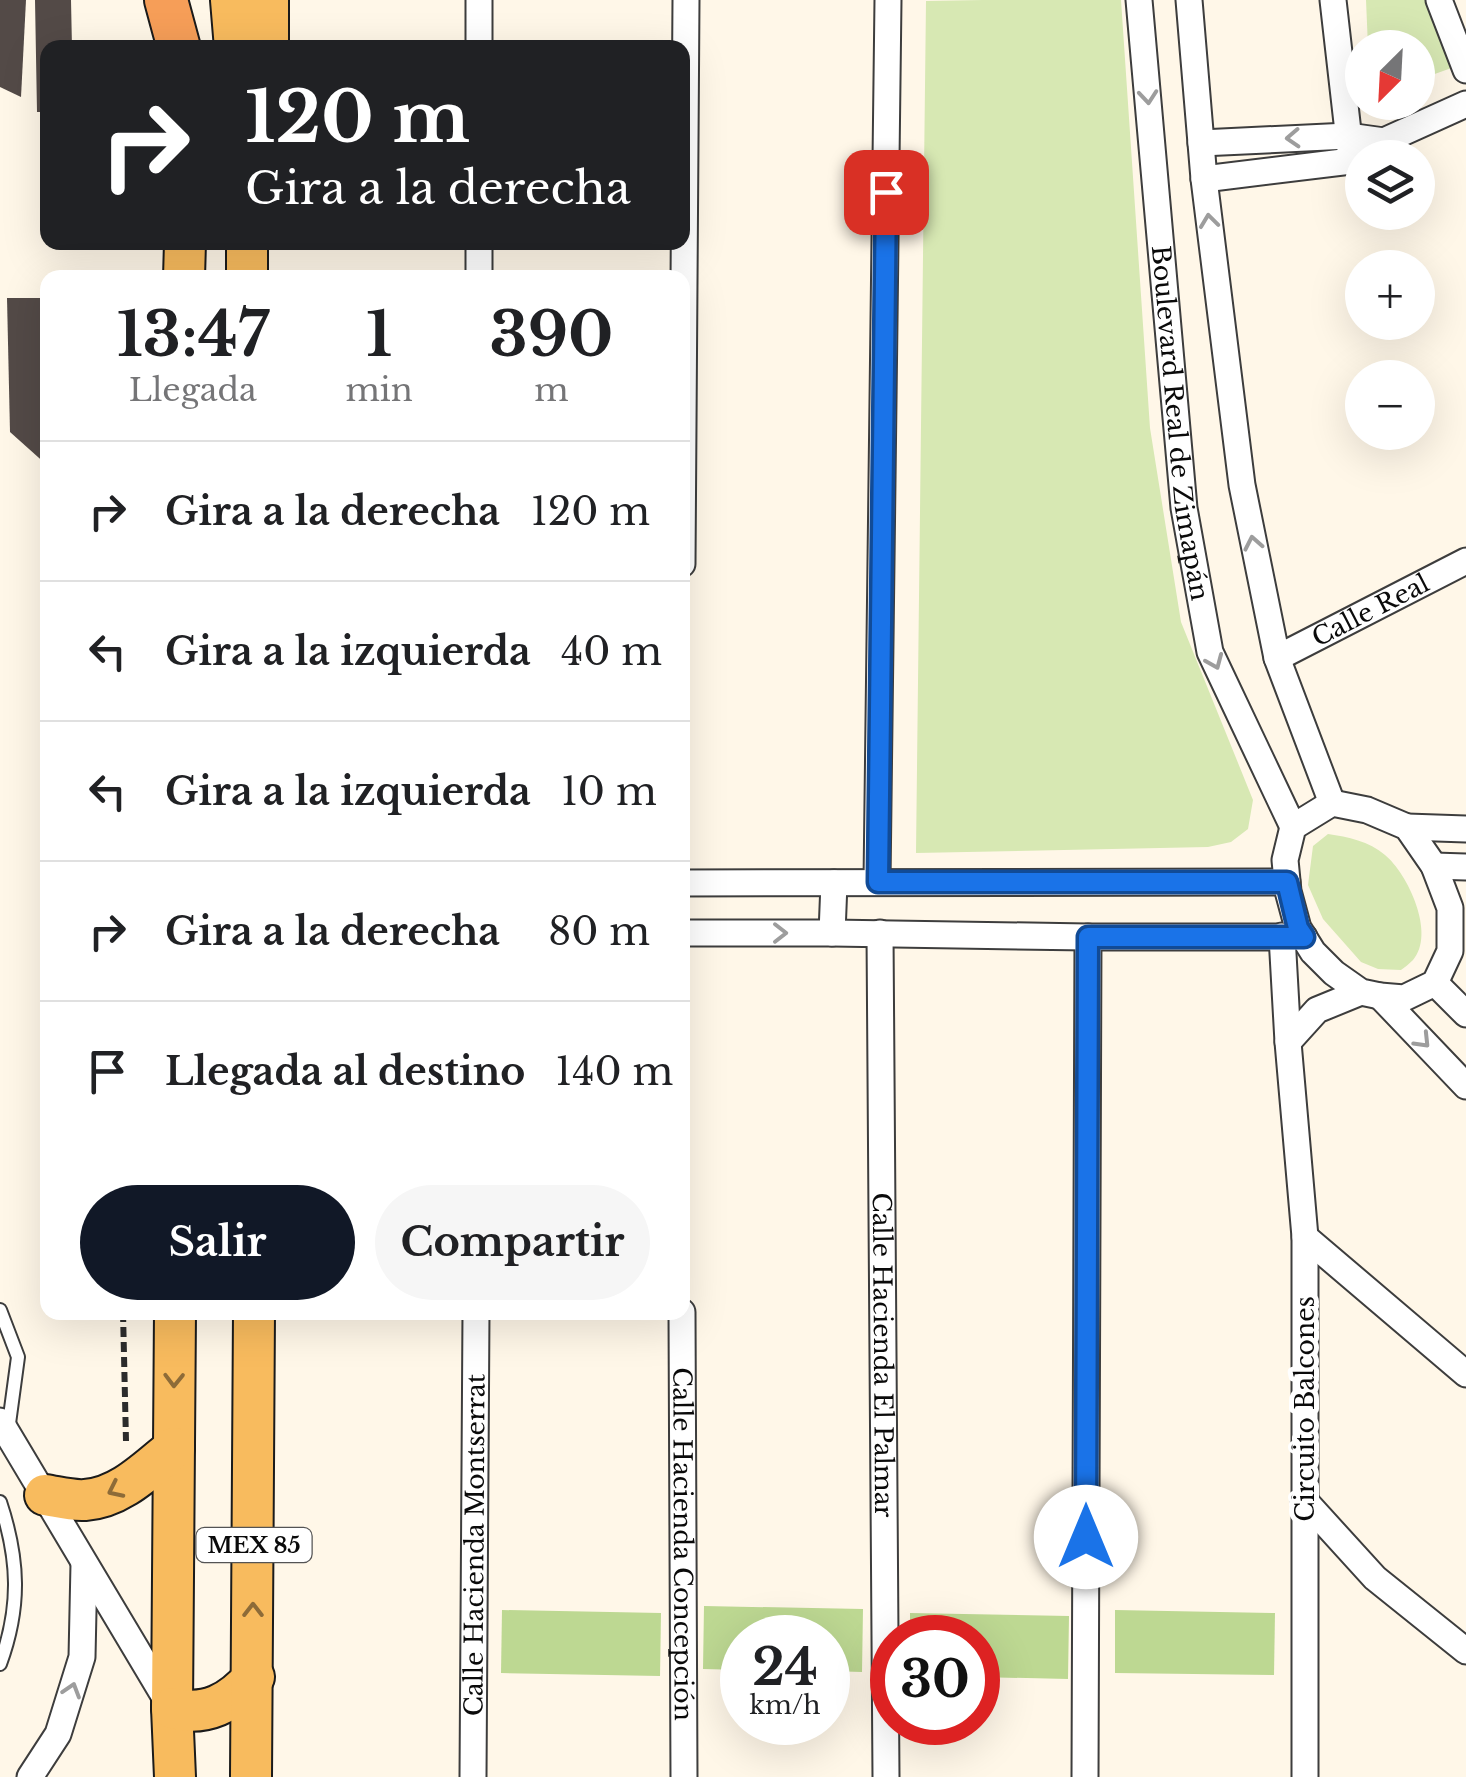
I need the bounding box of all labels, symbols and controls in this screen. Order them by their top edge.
north arrow [1345,30,1435,120]
map controls [1345,30,1435,450]
text: 120 m [245,74,470,161]
icon: right [80,80,210,210]
one-way arrow [1136,90,1158,106]
one-way arrow [1284,128,1300,149]
button: layers [1345,140,1435,230]
pin [844,150,929,235]
text: Gira a la derecha [245,160,631,216]
icon: arrive [859,165,914,220]
one-way arrow [1199,212,1220,228]
street label: Boulevard Real de Zimapán [1145,244,1216,603]
button: + [1345,250,1435,340]
text: 13:47 [117,298,269,372]
text: 1 [366,298,392,372]
text: 390 [489,298,613,372]
button: − [1345,360,1435,450]
text: Llegada [129,370,257,410]
text: min [345,370,413,410]
text: m [534,370,569,410]
icon: right [80,484,135,539]
text: Gira a la derecha [165,488,500,535]
text: 120 m [531,488,650,535]
one-way arrow [1244,534,1265,551]
street label: Calle Real [1307,567,1434,653]
icon: left [80,624,135,679]
text: Gira a la izquierda [165,628,531,675]
text: 40 m [561,628,662,675]
one-way arrow [1204,652,1224,670]
icon: left [80,764,135,819]
text: Gira a la izquierda [165,768,531,815]
text: 10 m [561,768,657,815]
icon: right [80,904,135,959]
text: Gira a la derecha [165,908,500,955]
text: 80 m [548,908,650,955]
one-way arrow [772,922,788,944]
one-way arrow [1411,1030,1429,1048]
icon: arrive [80,1044,135,1099]
text: Llegada al destino [165,1048,525,1095]
text: 140 m [555,1048,673,1095]
button: Salir [80,1185,355,1300]
button: Compartir [375,1185,650,1300]
street label: Calle Hacienda El Palmar [866,1192,900,1518]
street label: Circuito Balcones [1290,1296,1321,1522]
street label: Calle Hacienda Concepción [667,1367,699,1721]
street label: Calle Hacienda Montserrat [458,1373,491,1716]
one-way arrow [163,1374,185,1389]
one-way arrow [107,1477,125,1497]
position arrow [1034,1485,1138,1589]
road number: MEX 85 [196,1528,312,1562]
one-way arrow [242,1601,264,1616]
speed limit sign: 30 [870,1615,1000,1745]
text: 24 [752,1636,818,1699]
one-way arrow [60,1682,80,1699]
text: km/h [750,1690,820,1721]

